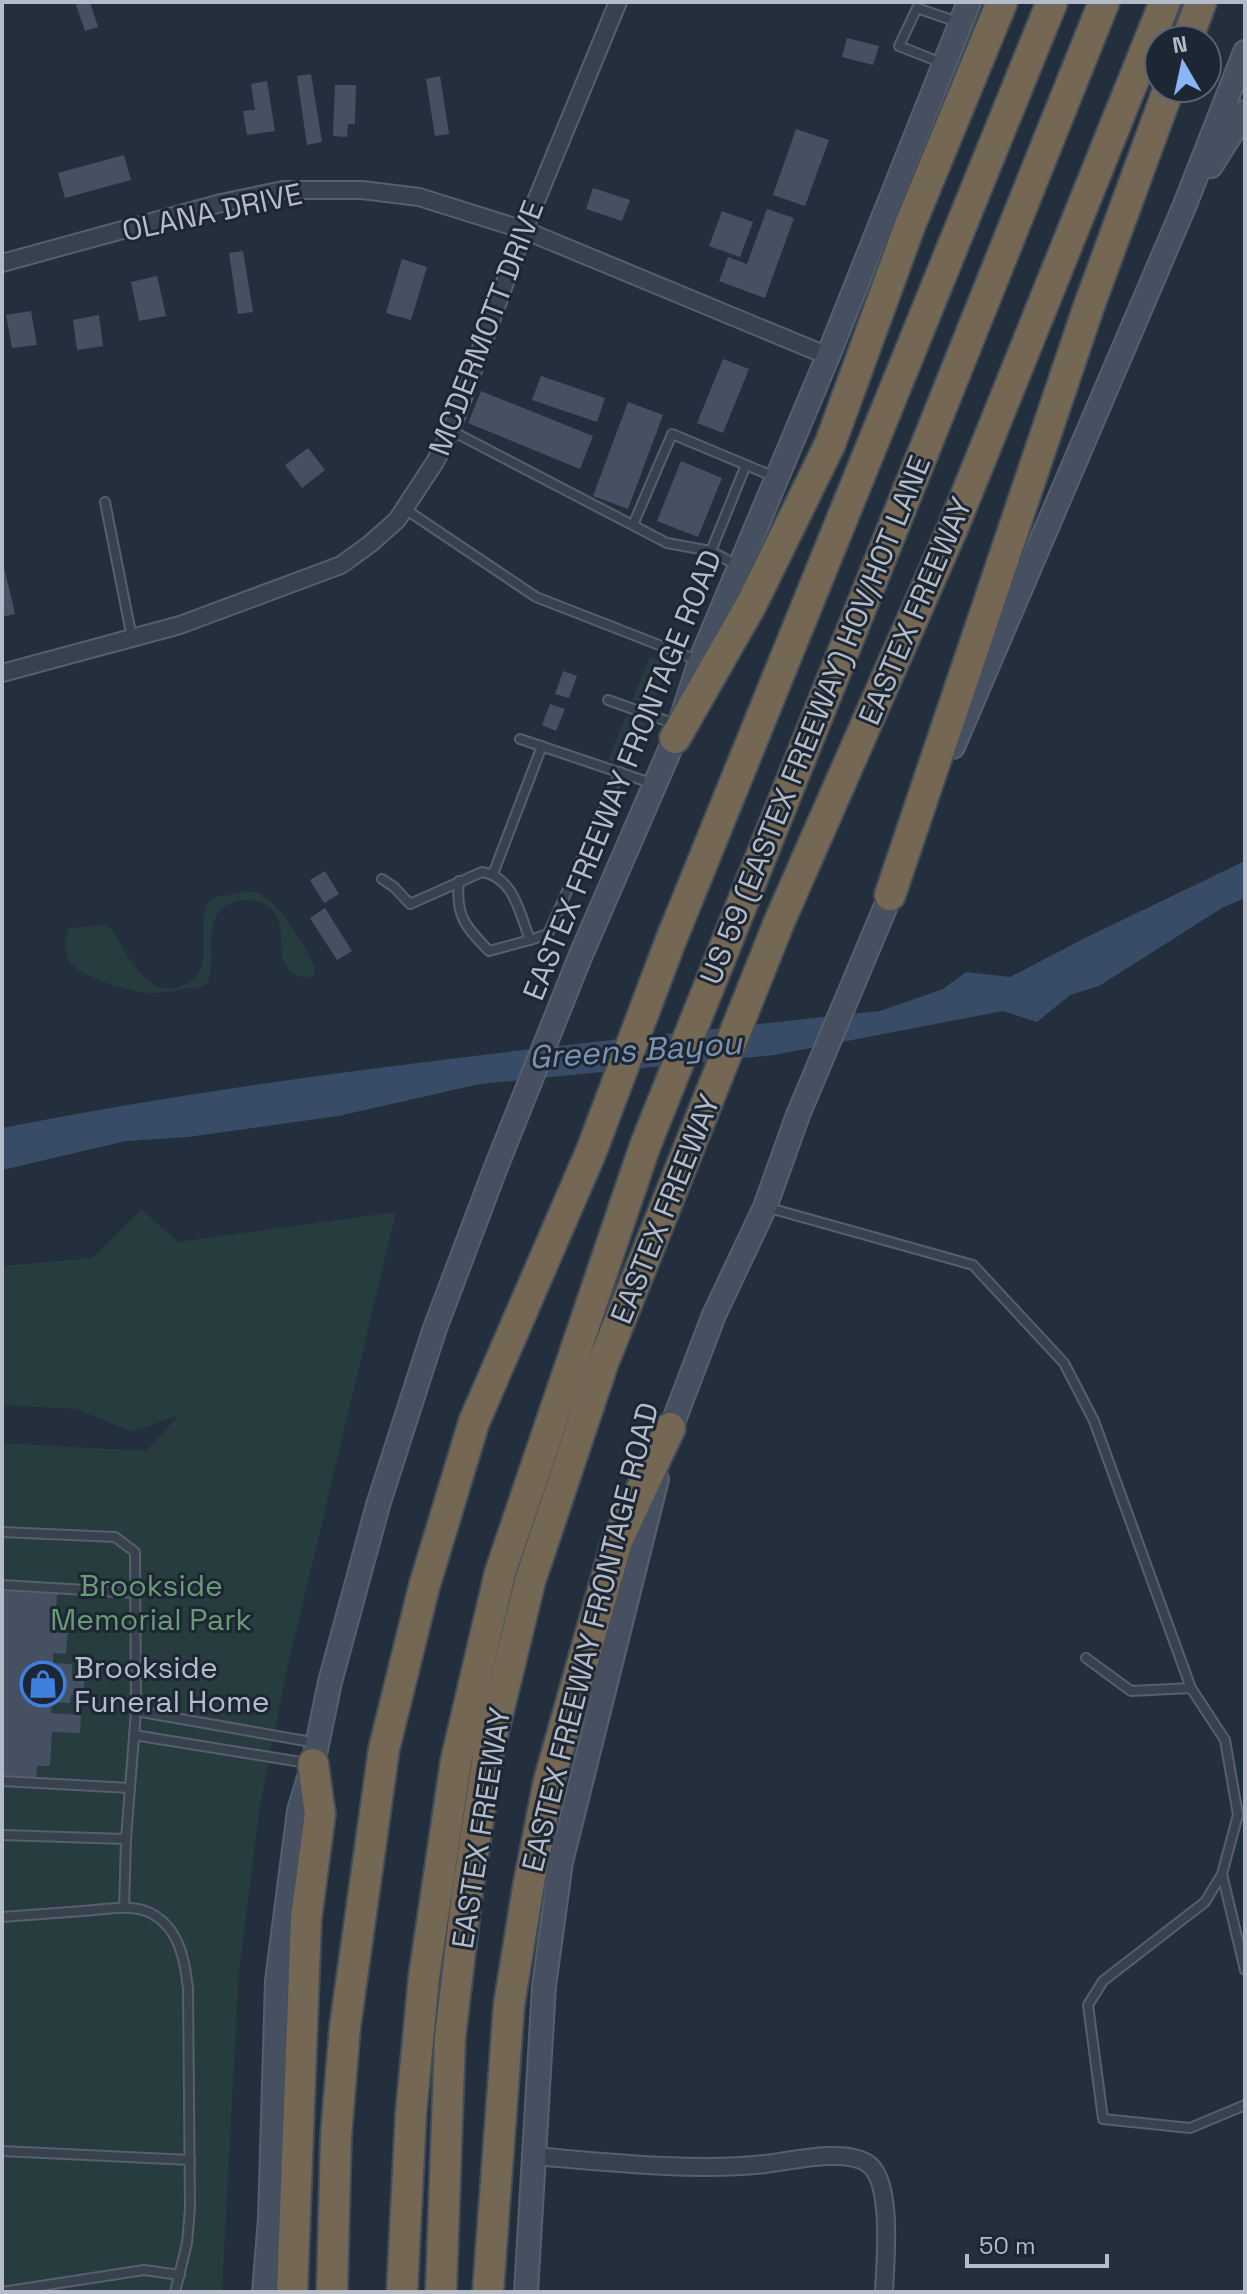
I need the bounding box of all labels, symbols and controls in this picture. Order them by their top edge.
north arrow [1143,24,1223,104]
text: N [1170,29,1189,59]
street label: OLANA DRIVE [118,174,306,250]
street label: MCDERMOTT DRIVE [419,195,553,461]
street label: US 59 (EASTEX FREEWAY) HOV/HOT LANE [691,450,939,990]
street label: EASTEX FREEWAY [849,491,981,731]
street label: EASTEX FREEWAY FRONTAGE ROAD [514,544,730,1006]
water label: Greens Bayou [527,1023,744,1077]
street label: EASTEX FREEWAY [601,1089,729,1329]
street label: EASTEX FREEWAY FRONTAGE ROAD [513,1398,667,1876]
park label: Brookside Memorial Park [50,1566,252,1639]
place label: Brookside Funeral Home [74,1648,270,1721]
shop icon: Brookside Funeral Home [19,1660,67,1708]
street label: EASTEX FREEWAY [443,1705,519,1951]
scale bar [967,2218,1107,2268]
text: 50 m [979,2230,1036,2261]

